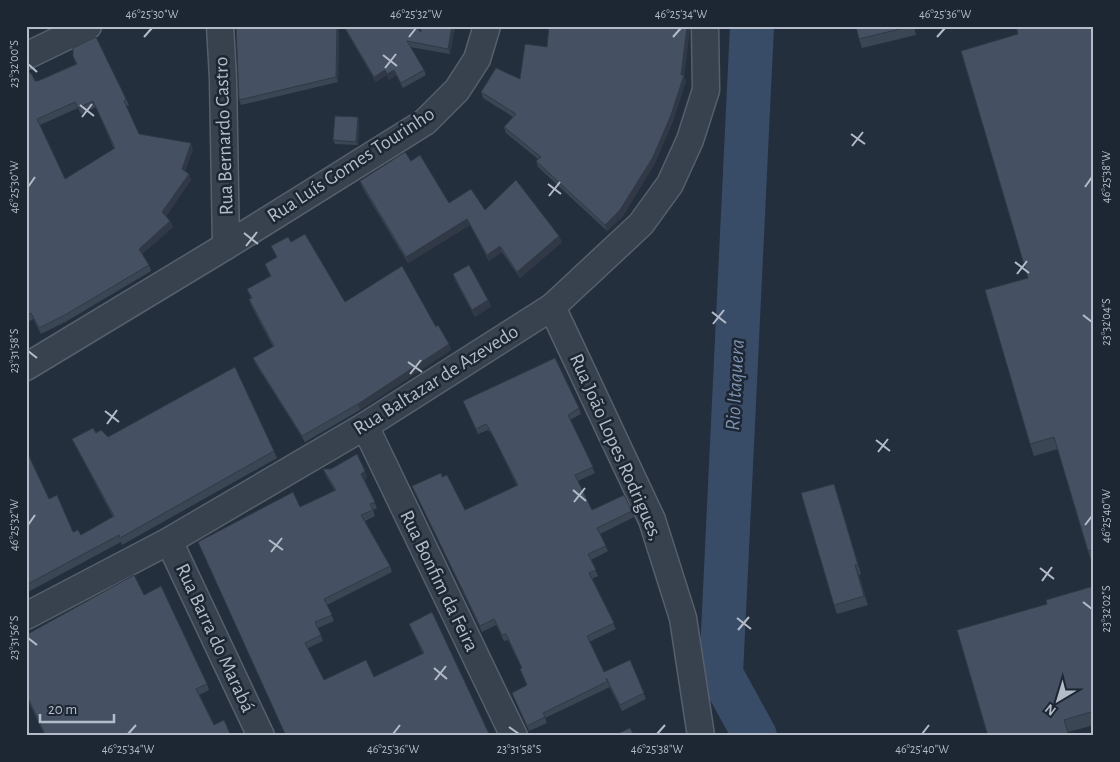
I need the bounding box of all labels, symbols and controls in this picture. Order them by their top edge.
text: 46°25'30"W [126,8,179,20]
text: 46°25'32"W [390,8,442,20]
text: 46°25'34"W [655,8,707,20]
text: 46°25'36"W [919,8,971,20]
text: 23°32'00"S [8,40,20,88]
street label: Rua Bernardo Castro [211,56,237,216]
street label: Rua Luís Gomes Tourinho [264,104,438,226]
text: 46°25'38"W [1100,151,1112,203]
text: 46°25'30"W [8,160,20,213]
text: 23°32'04"S [1100,298,1112,346]
street label: Rua Baltazar de Azevedo [350,321,522,439]
text: 23°31'58"S [8,328,20,373]
water label: Rio Itaquera [722,339,748,431]
street label: Rua João Lopes Rodrigues, [566,351,666,543]
text: 46°25'40"W [1100,489,1112,543]
text: 46°25'32"W [8,499,20,551]
street label: Rua Bonfim da Feira [396,507,482,655]
street label: Rua Barra do Marabá [172,561,258,715]
text: 23°32'02"S [1100,585,1112,633]
text: 23°31'56"S [8,615,20,660]
north arrow [1032,674,1082,724]
scale bar [40,692,114,724]
text: N [1042,701,1059,718]
text: 20 m [48,702,77,717]
text: 46°25'34"W [102,743,154,755]
text: 46°25'36"W [367,743,419,755]
text: 23°31'58"S [497,743,542,755]
text: 46°25'38"W [631,743,683,755]
text: 46°25'40"W [895,743,949,755]

